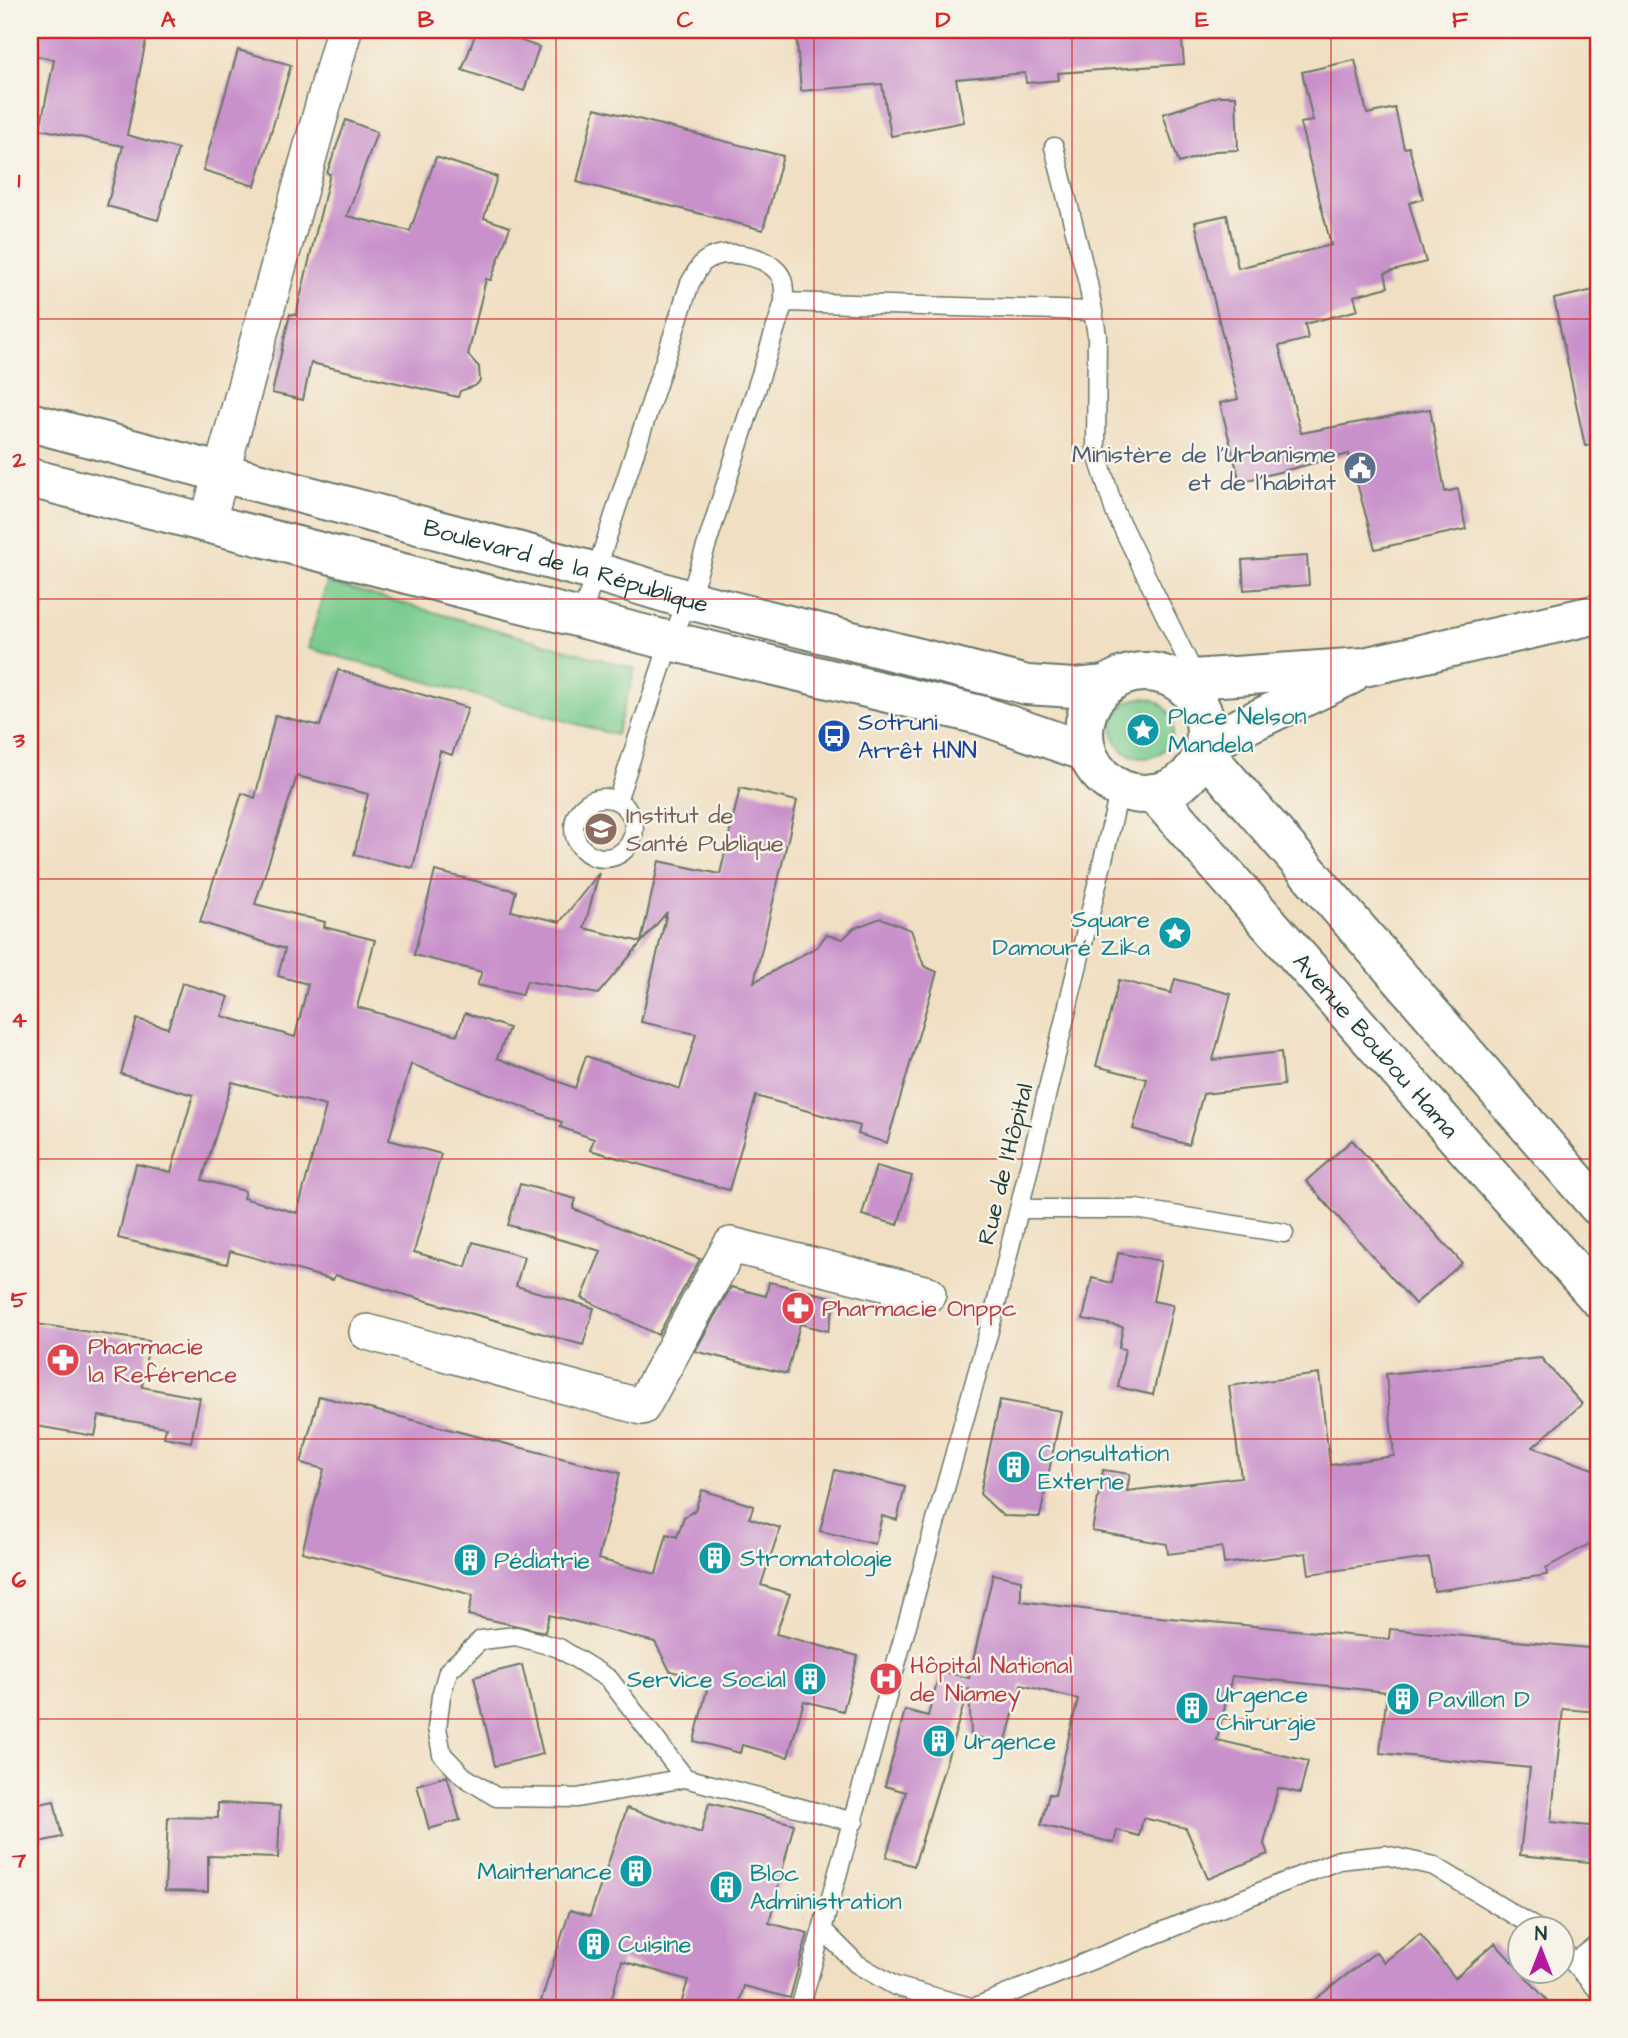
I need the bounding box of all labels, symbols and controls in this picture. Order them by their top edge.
text: A [161,4,176,36]
text: B [418,4,435,36]
text: C [677,4,694,36]
text: D [936,4,951,36]
text: E [1195,4,1209,36]
text: F [1452,4,1469,36]
text: 1 [18,164,21,196]
place label: Ministère de l'Urbanisme et de l'habitat [1072,438,1336,500]
text: 2 [11,444,26,476]
public building icon: Ministère de l'Urbanisme et de l'habitat [1341,449,1379,487]
street label: Boulevard de la République [420,511,712,622]
place label: Place Nelson Mandela [1168,700,1306,762]
place label: Sotruni Arrêt HNN [858,706,977,768]
place icon: Place Nelson Mandela [1124,711,1162,749]
bus stop icon: Sotruni Arrêt HNN [815,717,853,755]
text: 3 [12,724,25,756]
place label: Institut de Santé Publique [626,799,784,861]
school or university icon: Institut de Santé Publique [582,810,620,848]
place label: Square Damouré Zika [993,903,1150,965]
place icon: Square Damouré Zika [1156,914,1194,952]
street label: Avenue Boubou Hama [1284,946,1466,1146]
text: 4 [11,1004,27,1036]
street label: Rue de l'Hôpital [969,1080,1042,1248]
text: 5 [11,1284,28,1316]
pharmacy icon: Pharmacie Onppc [779,1289,817,1327]
place label: Pharmacie Onppc [822,1292,1017,1326]
place label: Pharmacie la Reférence [88,1330,237,1392]
pharmacy icon: Pharmacie la Reférence [44,1341,82,1379]
place label: Consultation Externe [1038,1437,1169,1499]
building icon: Consultation Externe [995,1448,1033,1486]
building icon: Stromatologie [696,1539,734,1577]
building icon: Pédiatrie [451,1541,489,1579]
place label: Stromatologie [740,1542,892,1577]
place label: Pédiatrie [494,1544,590,1578]
text: 6 [12,1564,27,1596]
place label: Hôpital National de Niamey [910,1649,1072,1712]
building icon: Service Social [791,1660,829,1698]
hospital icon: Hôpital National de Niamey [867,1660,905,1698]
place label: Service Social [627,1663,786,1697]
place label: Urgence Chirurgie [1216,1678,1316,1741]
building icon: Pavillon D [1384,1680,1422,1718]
place label: Pavillon D [1428,1683,1530,1717]
building icon: Urgence Chirurgie [1173,1689,1211,1727]
building icon: Urgence [920,1722,958,1760]
place label: Urgence [964,1725,1056,1760]
text: 7 [11,1844,27,1876]
building icon: Maintenance [617,1852,655,1890]
place label: Maintenance [477,1855,612,1889]
place label: Bloc Administration [750,1857,902,1919]
building icon: Bloc Administration [707,1868,745,1906]
north arrow [1506,1916,1576,1986]
text: N [1535,1921,1547,1948]
building icon: Cuisine [575,1925,613,1963]
place label: Cuisine [618,1928,691,1962]

